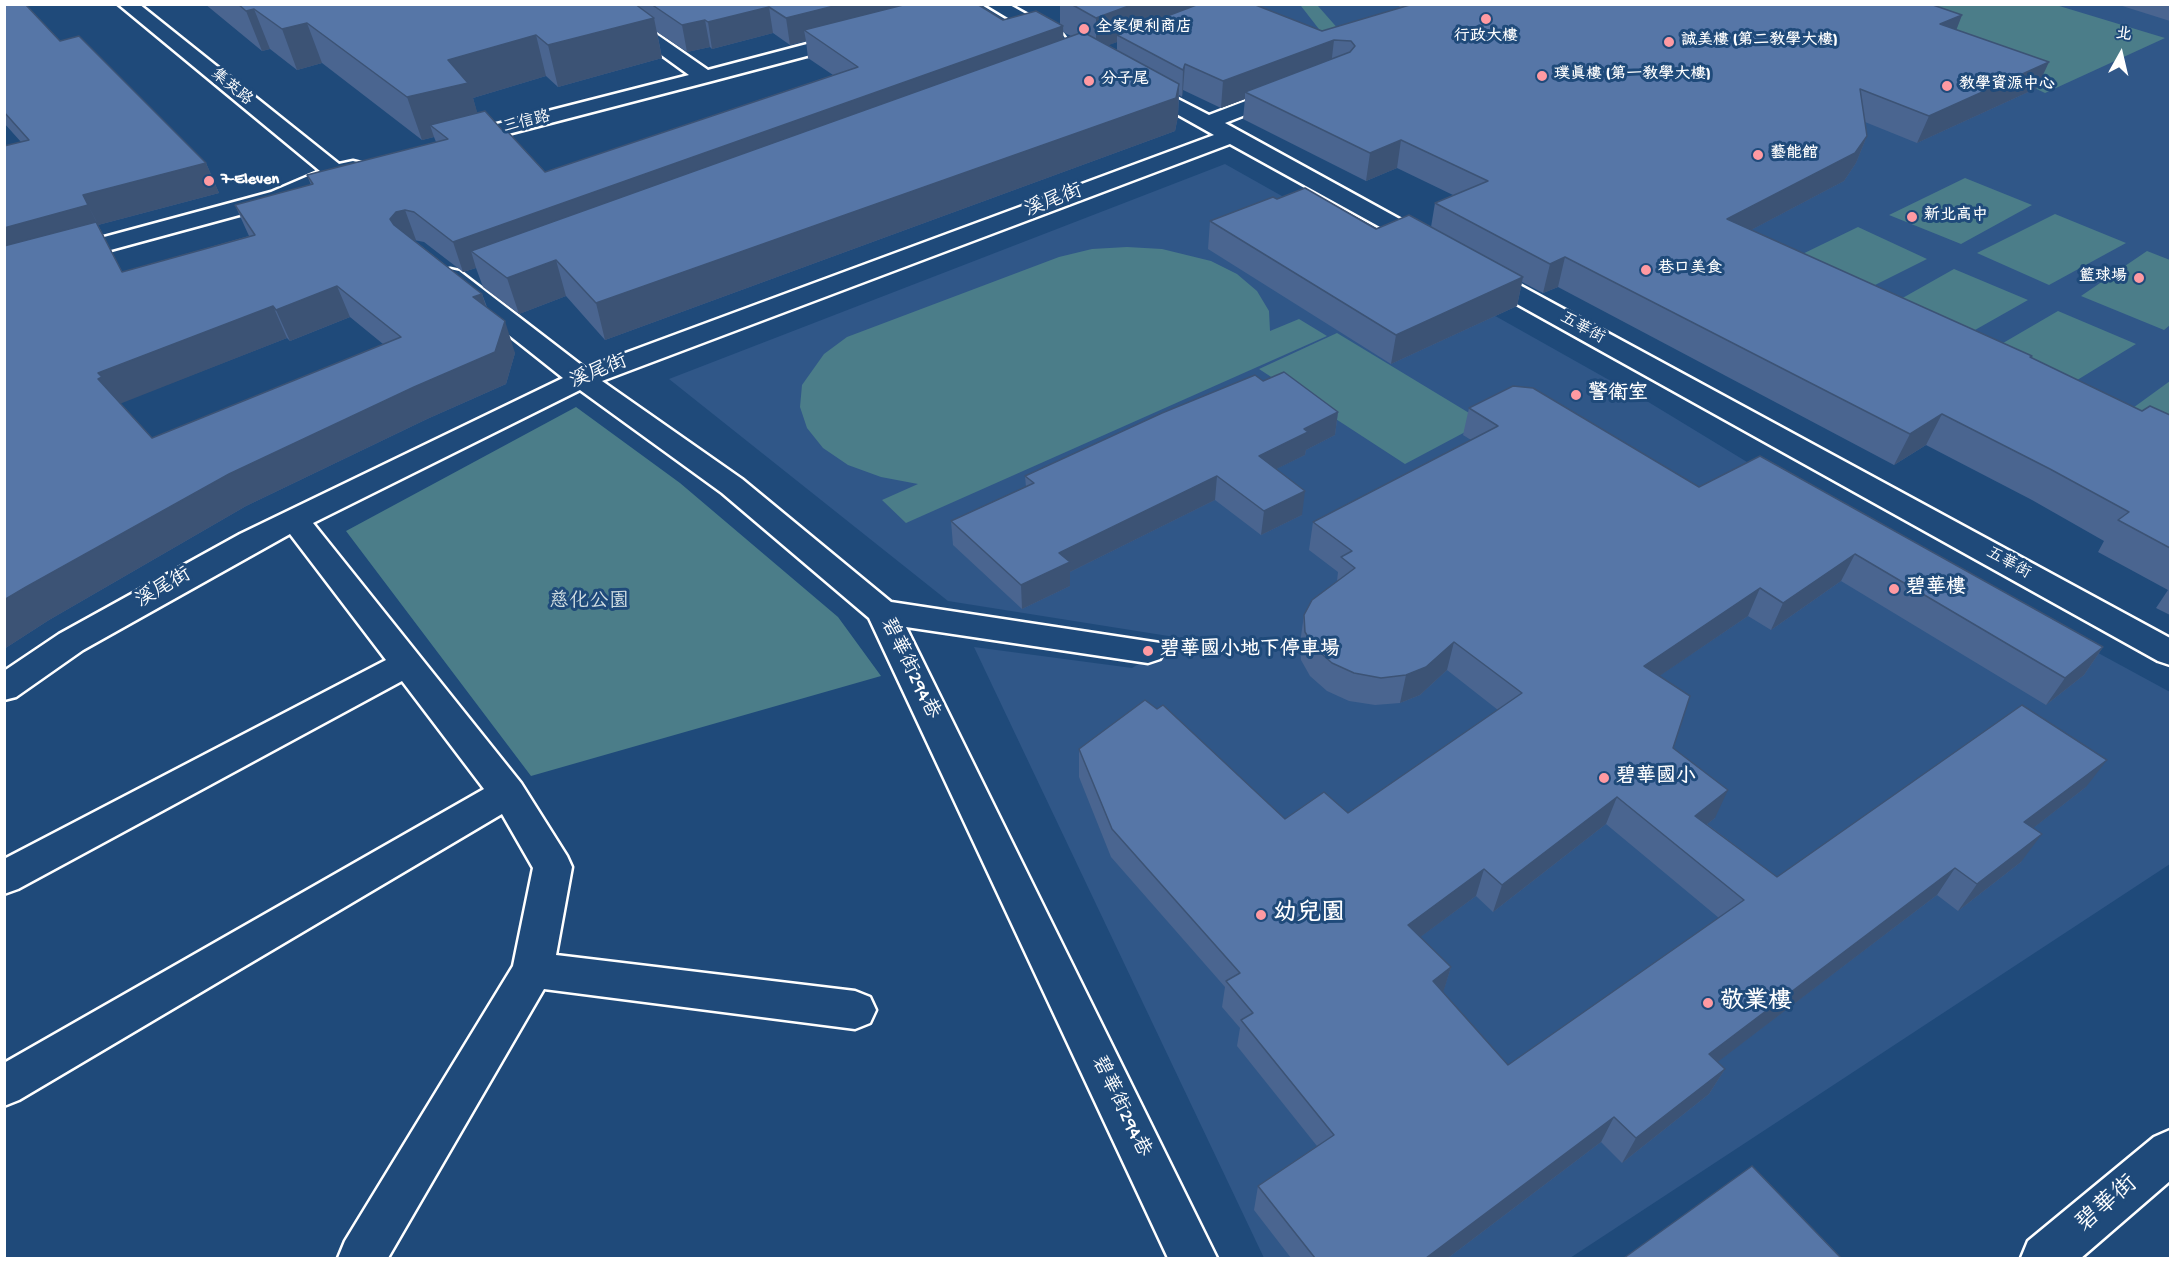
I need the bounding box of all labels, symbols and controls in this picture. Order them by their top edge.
marker: 行政大樓 [1479,12,1493,26]
place label: 全家便利商店 [1096,19,1192,39]
marker: 全家便利商店 [1077,22,1091,36]
north arrow [2091,24,2151,84]
text: 北 [2114,25,2133,46]
place label: 行政大樓 [1454,28,1518,48]
place label: 誠美樓 (第二教學大樓) [1681,32,1838,52]
marker: 誠美樓 (第二教學大樓) [1662,35,1676,49]
street label: 集英路 [206,65,256,111]
place label: 璞真樓 (第一教學大樓) [1554,66,1711,86]
marker: 璞真樓 (第一教學大樓) [1535,69,1549,83]
place label: 分子尾 [1101,71,1149,91]
marker: 分子尾 [1082,74,1096,88]
place label: 教學資源中心 [1959,76,2055,96]
marker: 教學資源中心 [1940,79,1954,93]
street label: 三信路 [501,108,553,138]
place label: 藝能館 [1770,145,1818,165]
marker: 藝能館 [1751,148,1765,162]
place label: 7-Eleven [221,171,279,191]
marker: 7-Eleven [202,174,216,188]
street label: 溪尾街 [1022,180,1086,224]
place label: 新北高中 [1924,207,1988,227]
marker: 新北高中 [1905,210,1919,224]
place label: 巷口美食 [1658,260,1722,280]
marker: 巷口美食 [1639,263,1653,277]
place label: 籃球場 [2079,268,2127,288]
marker: 籃球場 [2132,271,2146,285]
street label: 五華街 [1556,309,1608,349]
street label: 溪尾街 [567,351,631,395]
place label: 警衛室 [1588,383,1648,407]
marker: 警衛室 [1569,388,1583,402]
street label: 五華街 [1982,544,2034,584]
street label: 溪尾街 [132,564,196,614]
place label: 碧華樓 [1906,577,1966,601]
marker: 碧華樓 [1887,582,1901,596]
park label: 慈化公園 [549,591,629,615]
street label: 碧華街294巷 [874,615,944,723]
place label: 碧華國小地下停車場 [1160,639,1340,663]
marker: 碧華國小地下停車場 [1141,644,1155,658]
place label: 碧華國小 [1616,766,1696,790]
marker: 碧華國小 [1597,771,1611,785]
place label: 幼兒園 [1273,901,1345,929]
marker: 幼兒園 [1254,908,1268,922]
place label: 敬業樓 [1720,989,1792,1017]
marker: 敬業樓 [1701,996,1715,1010]
street label: 碧華街294巷 [1085,1053,1155,1161]
street label: 碧華街 [2071,1171,2145,1239]

